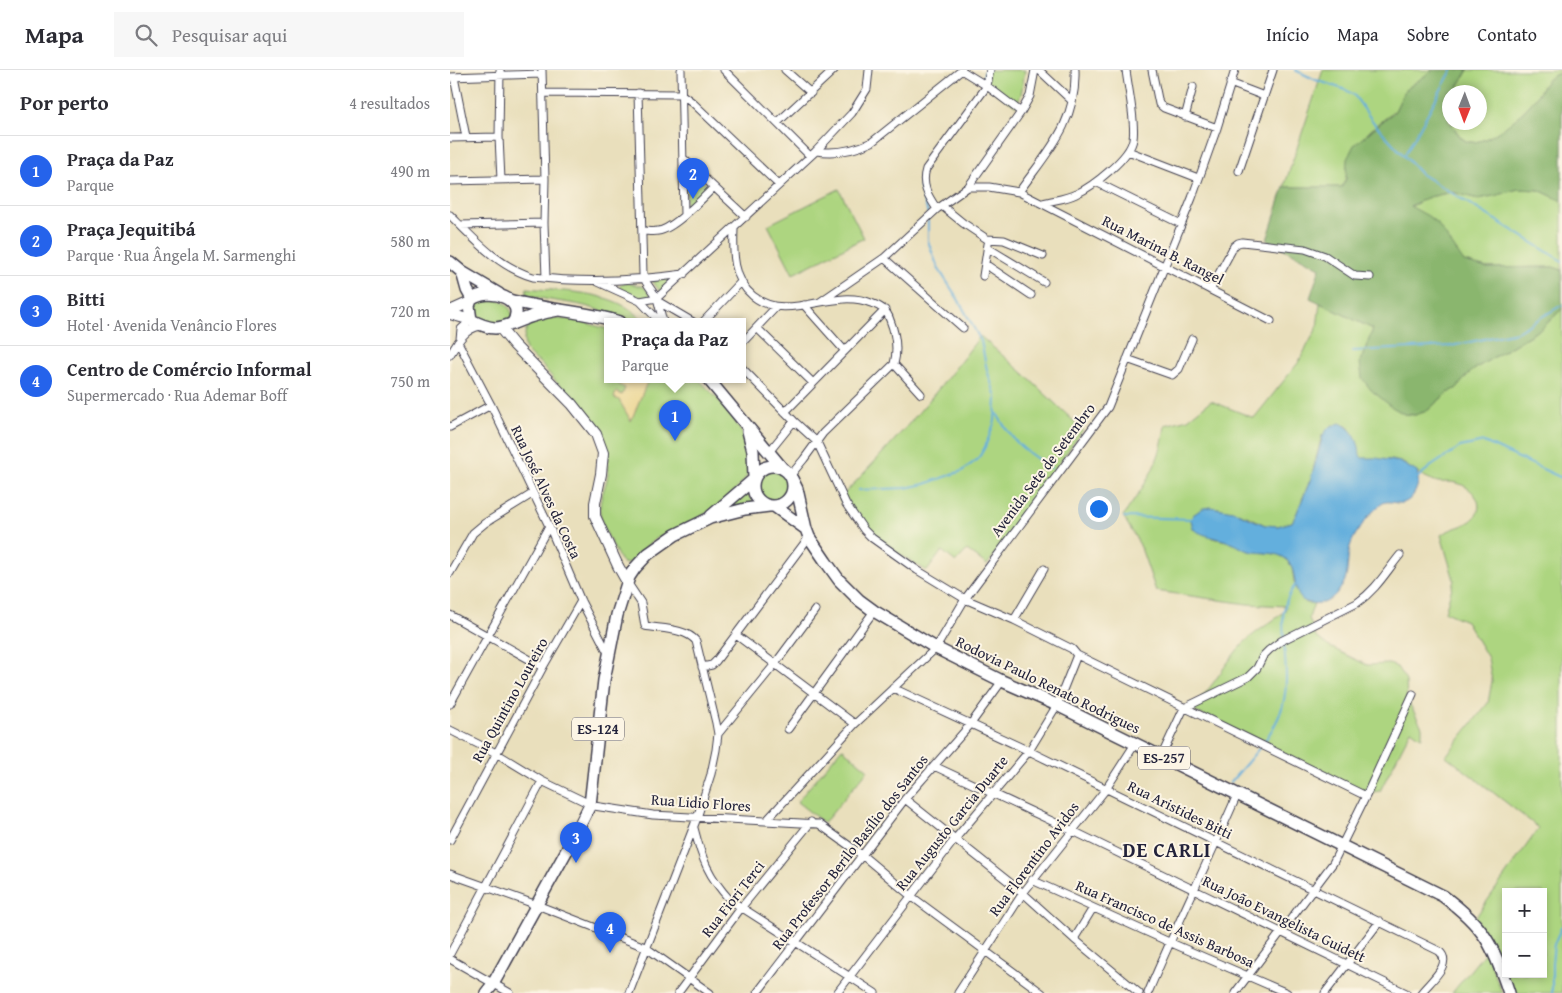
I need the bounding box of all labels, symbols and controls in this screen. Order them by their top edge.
search box [114,12,464,57]
text: Mapa [25,17,84,52]
icon: search [132,21,160,49]
text: Pesquisar aqui [172,21,287,49]
text: Início [1266,21,1309,48]
text: Mapa [1337,21,1379,48]
text: Sobre [1407,21,1450,48]
text: Contato [1478,21,1537,48]
north arrow [1442,85,1487,130]
text: Por perto [20,87,109,118]
text: 4 resultados [349,91,430,115]
text: Praça da Paz [67,145,174,173]
pin: 2 [677,158,709,199]
text: 1 [32,159,40,183]
text: 490 m [390,159,430,183]
text: Parque [67,173,114,197]
street label: Rua Marina B. Rangel [1099,210,1228,289]
text: Praça Jequitibá [67,215,196,243]
text: 2 [32,229,40,253]
text: 580 m [390,229,430,253]
text: Parque · Rua Ângela M. Sarmenghi [67,243,296,267]
text: Bitti [67,285,105,313]
text: 3 [32,299,40,323]
text: 720 m [390,299,430,323]
text: Hotel · Avenida Venâncio Flores [67,313,277,337]
popup [604,318,746,383]
text: Praça da Paz [622,325,728,353]
text: Parque [622,353,669,377]
text: Centro de Comércio Informal [67,355,312,383]
text: 4 [32,369,40,393]
text: 750 m [390,369,430,393]
text: Supermercado · Rua Ademar Boff [67,383,287,407]
street label: Avenida Sete de Setembro [985,398,1100,541]
pin: 1 [659,400,691,441]
street label: Rua José Alves da Costa [506,422,587,562]
your location [1086,496,1112,522]
street label: Rodovia Paulo Renato Rodrigues [952,631,1144,738]
street label: Rua Quintino Loureiro [466,633,553,766]
road number: ES-124 [572,718,624,741]
road number: ES-257 [1138,746,1190,770]
street label: Rua Professor Berilo Basílio dos Santos [767,750,933,954]
street label: Rua Augusto Garcia Duarte [891,751,1013,895]
street label: Rua Aristides Bitti [1124,775,1236,844]
street label: Rua Lidio Flores [650,789,752,816]
street label: Rua Florentino Avidos [984,797,1084,920]
pin: 3 [560,822,592,863]
district label: DE CARLI [1122,835,1212,864]
street label: Rua Fiori Terci [696,856,769,941]
street label: Rua João Evangelista Guidett [1199,870,1370,968]
street label: Rua Francisco de Assis Barbosa [1073,875,1258,972]
map controls [1502,888,1547,978]
button: + [1502,888,1547,933]
pin: 4 [594,912,626,953]
button: − [1502,933,1547,978]

